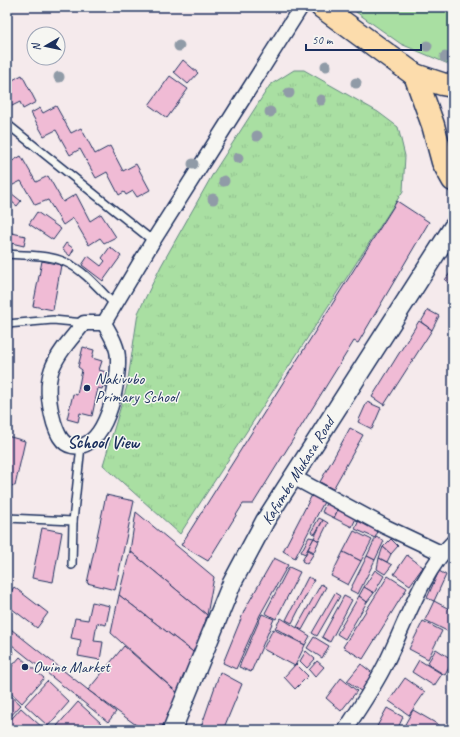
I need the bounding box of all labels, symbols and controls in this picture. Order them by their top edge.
north arrow [26,26,66,66]
scale bar [306,26,421,52]
text: 50 m [312,32,334,48]
text: N [28,41,44,52]
place label: Nakivubo Primary School [95,369,181,407]
marker: Nakivubo Primary School [82,383,92,393]
street label: Kafumbe Mukasa Road [257,411,341,528]
district label: School View [67,431,141,453]
place label: Owino Market [33,657,111,677]
marker: Owino Market [20,662,30,672]

